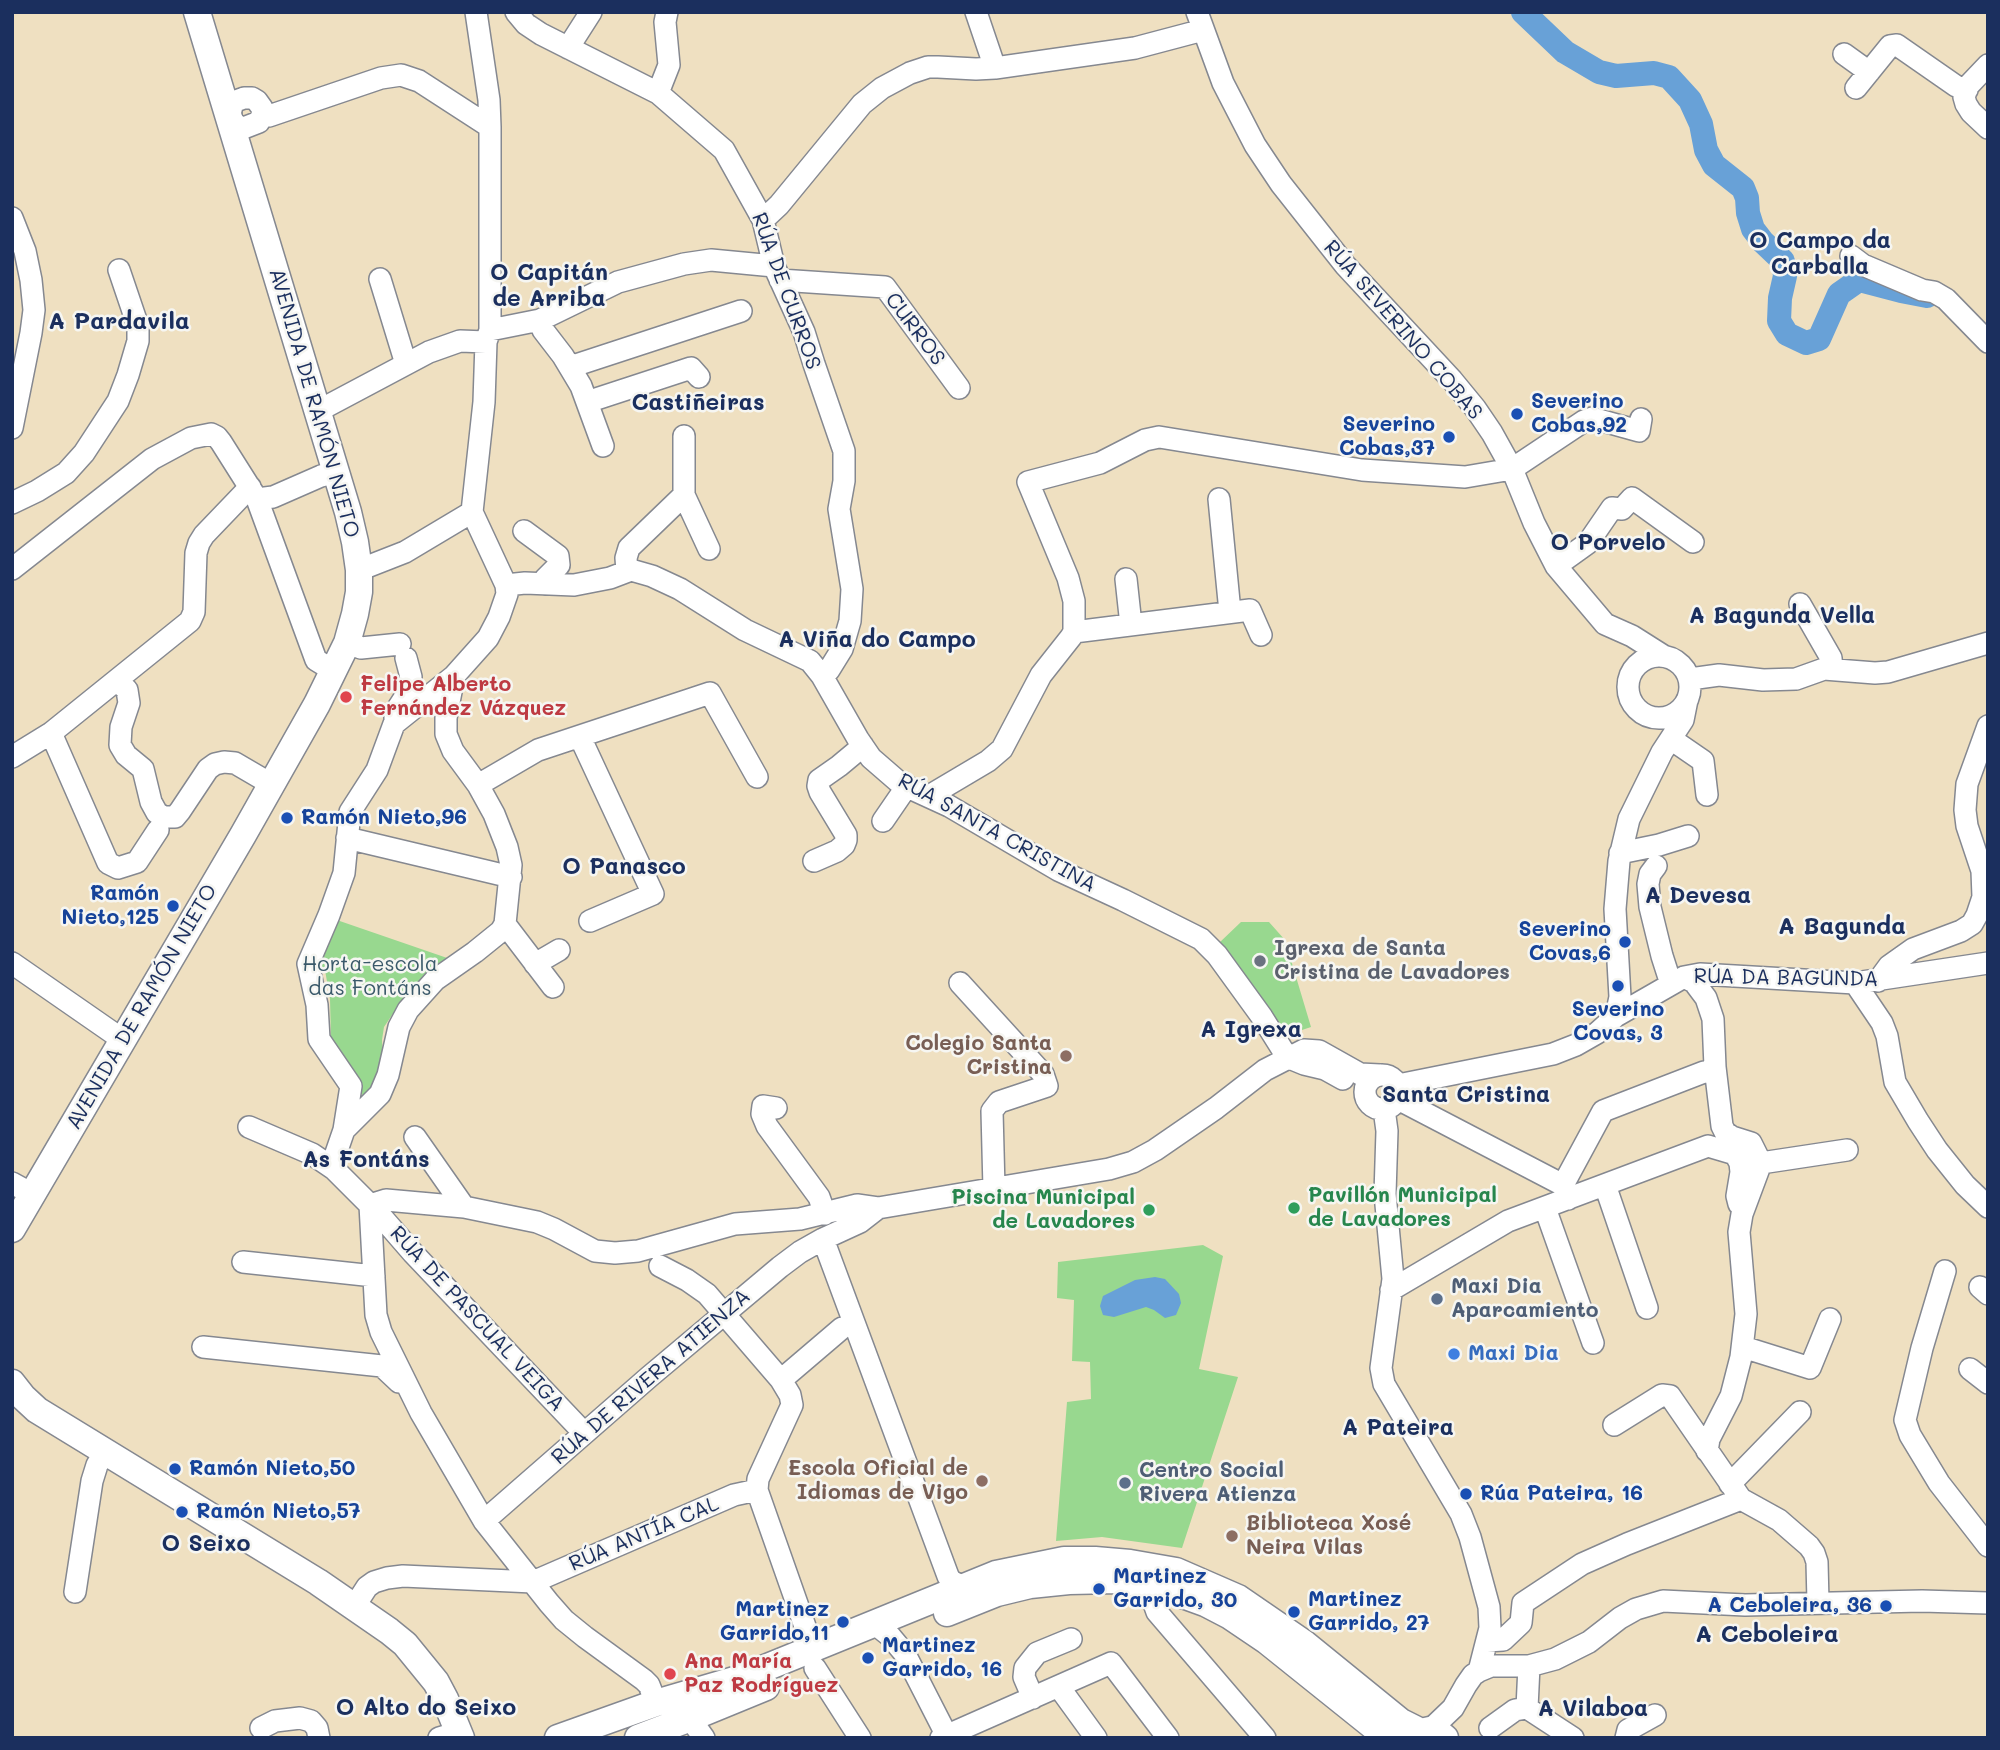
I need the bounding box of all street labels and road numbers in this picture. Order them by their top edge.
street label: RÚA DE CURROS [746,209,826,373]
street label: RÚA SEVERINO COBAS [1318,235,1488,425]
street label: AVENIDA DE RAMÓN NIETO [263,265,365,541]
street label: CURROS [880,288,950,370]
street label: RÚA SANTA CRISTINA [894,768,1100,898]
street label: AVENIDA DE RAMÓN NIETO [61,880,223,1134]
street label: RÚA DA BAGUNDA [1693,964,1879,992]
street label: RÚA DE PASCUAL VEIGA [384,1221,570,1417]
street label: RÚA DE RIVERA ATIENZA [546,1284,756,1470]
street label: RÚA ANTÍA CAL [565,1491,723,1577]

